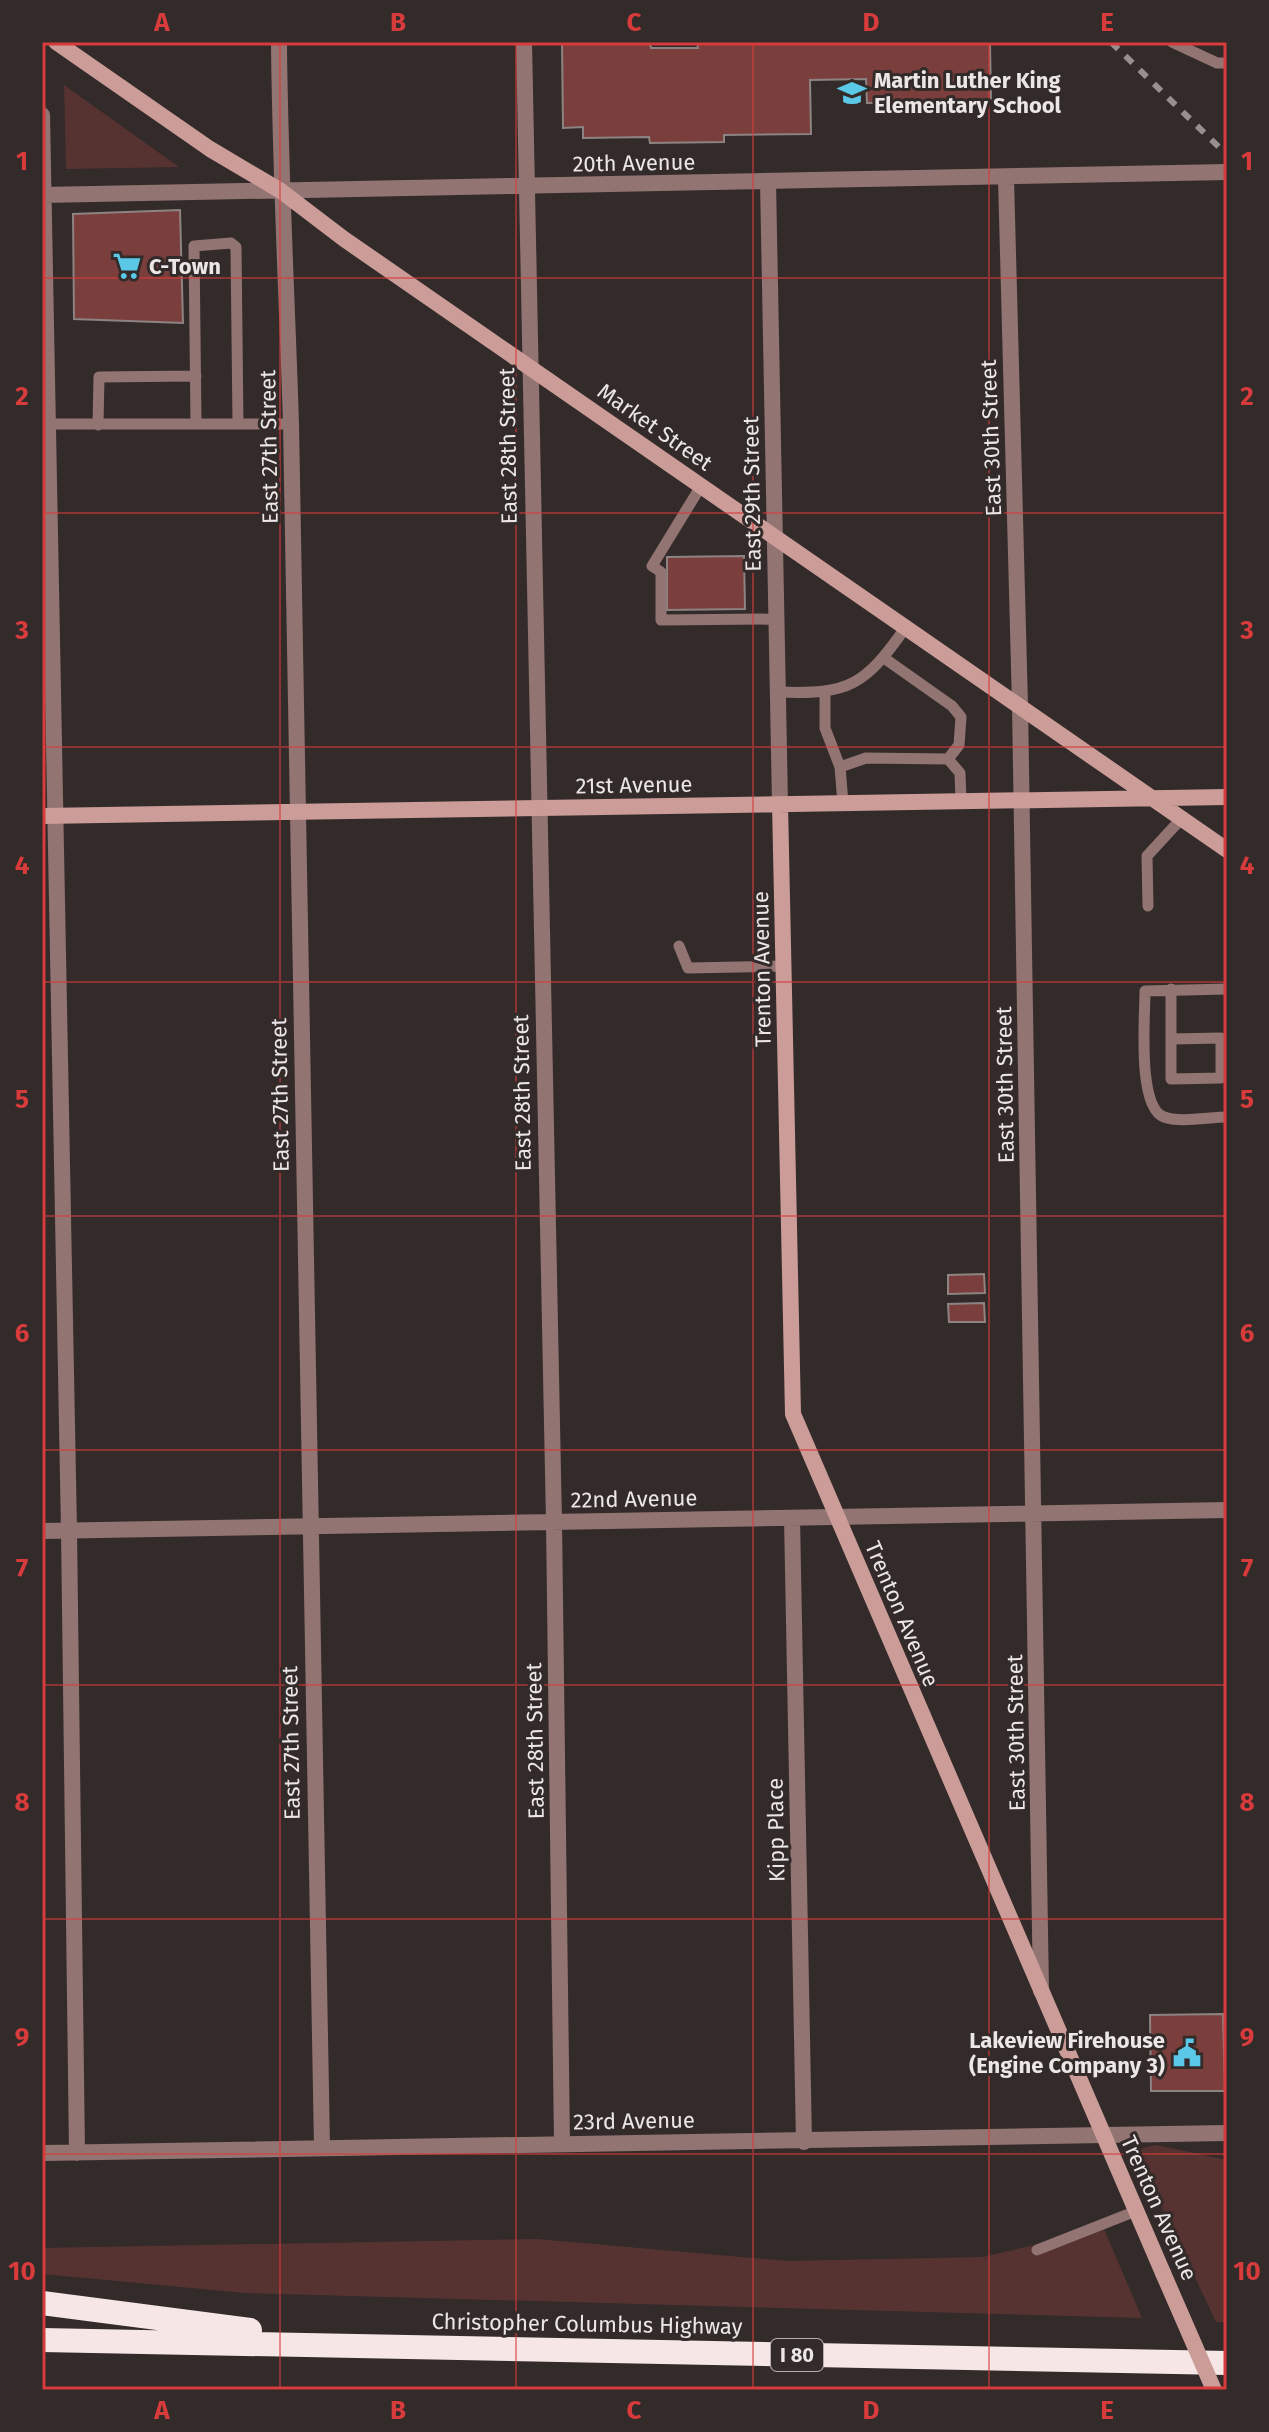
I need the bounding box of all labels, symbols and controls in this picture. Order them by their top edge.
text: A [153,7,170,38]
text: B [390,7,406,38]
text: C [627,7,642,38]
text: D [863,7,880,38]
text: E [1100,7,1114,38]
place label: Martin Luther King Elementary School [874,67,1062,119]
school or university icon: Martin Luther King Elementary School [837,78,867,108]
text: 1 [16,146,28,177]
text: 1 [1241,146,1253,177]
street label: 20th Avenue [572,148,696,178]
supermarket icon: C-Town [112,251,142,281]
place label: C-Town [149,253,221,280]
street label: East 30th Street [975,359,1007,517]
street label: East 28th Street [493,367,523,525]
street label: East 27th Street [254,370,284,524]
street label: Market Street [592,377,718,477]
text: 2 [15,381,29,412]
text: 2 [1240,381,1254,412]
street label: East 29th Street [737,416,767,572]
text: 3 [14,615,29,646]
text: 3 [1239,615,1254,646]
street label: 21st Avenue [575,770,693,800]
text: 4 [15,850,30,881]
text: 4 [1240,850,1255,881]
street label: Trenton Avenue [747,891,777,1047]
street label: East 30th Street [990,1006,1020,1164]
street label: East 28th Street [507,1014,537,1172]
street label: East 27th Street [265,1018,295,1172]
text: 5 [15,1084,29,1115]
text: 5 [1240,1084,1254,1115]
text: 6 [15,1318,30,1349]
text: 6 [1240,1318,1255,1349]
street label: 22nd Avenue [570,1484,698,1514]
street label: Trenton Avenue [859,1537,945,1691]
text: 7 [16,1553,28,1584]
text: 7 [1241,1553,1253,1584]
street label: East 30th Street [1001,1654,1031,1812]
street label: East 28th Street [520,1662,550,1820]
street label: East 27th Street [276,1666,306,1820]
street label: Kipp Place [762,1778,790,1882]
text: 8 [14,1787,30,1818]
text: 8 [1239,1787,1255,1818]
text: 9 [15,2022,29,2053]
text: 9 [1240,2022,1254,2053]
place label: Lakeview Firehouse (Engine Company 3) [969,2027,1165,2079]
public building icon: Lakeview Firehouse (Engine Company 3) [1172,2038,1202,2068]
street label: 23rd Avenue [573,2106,695,2136]
street label: Trenton Avenue [1115,2131,1203,2285]
text: 10 [8,2256,36,2287]
text: 10 [1233,2256,1261,2287]
street label: Christopher Columbus Highway [431,2308,743,2340]
road number: I 80 [771,2339,823,2371]
text: A [153,2395,170,2426]
text: B [390,2395,406,2426]
text: C [627,2395,642,2426]
text: D [863,2395,880,2426]
text: E [1100,2395,1114,2426]

